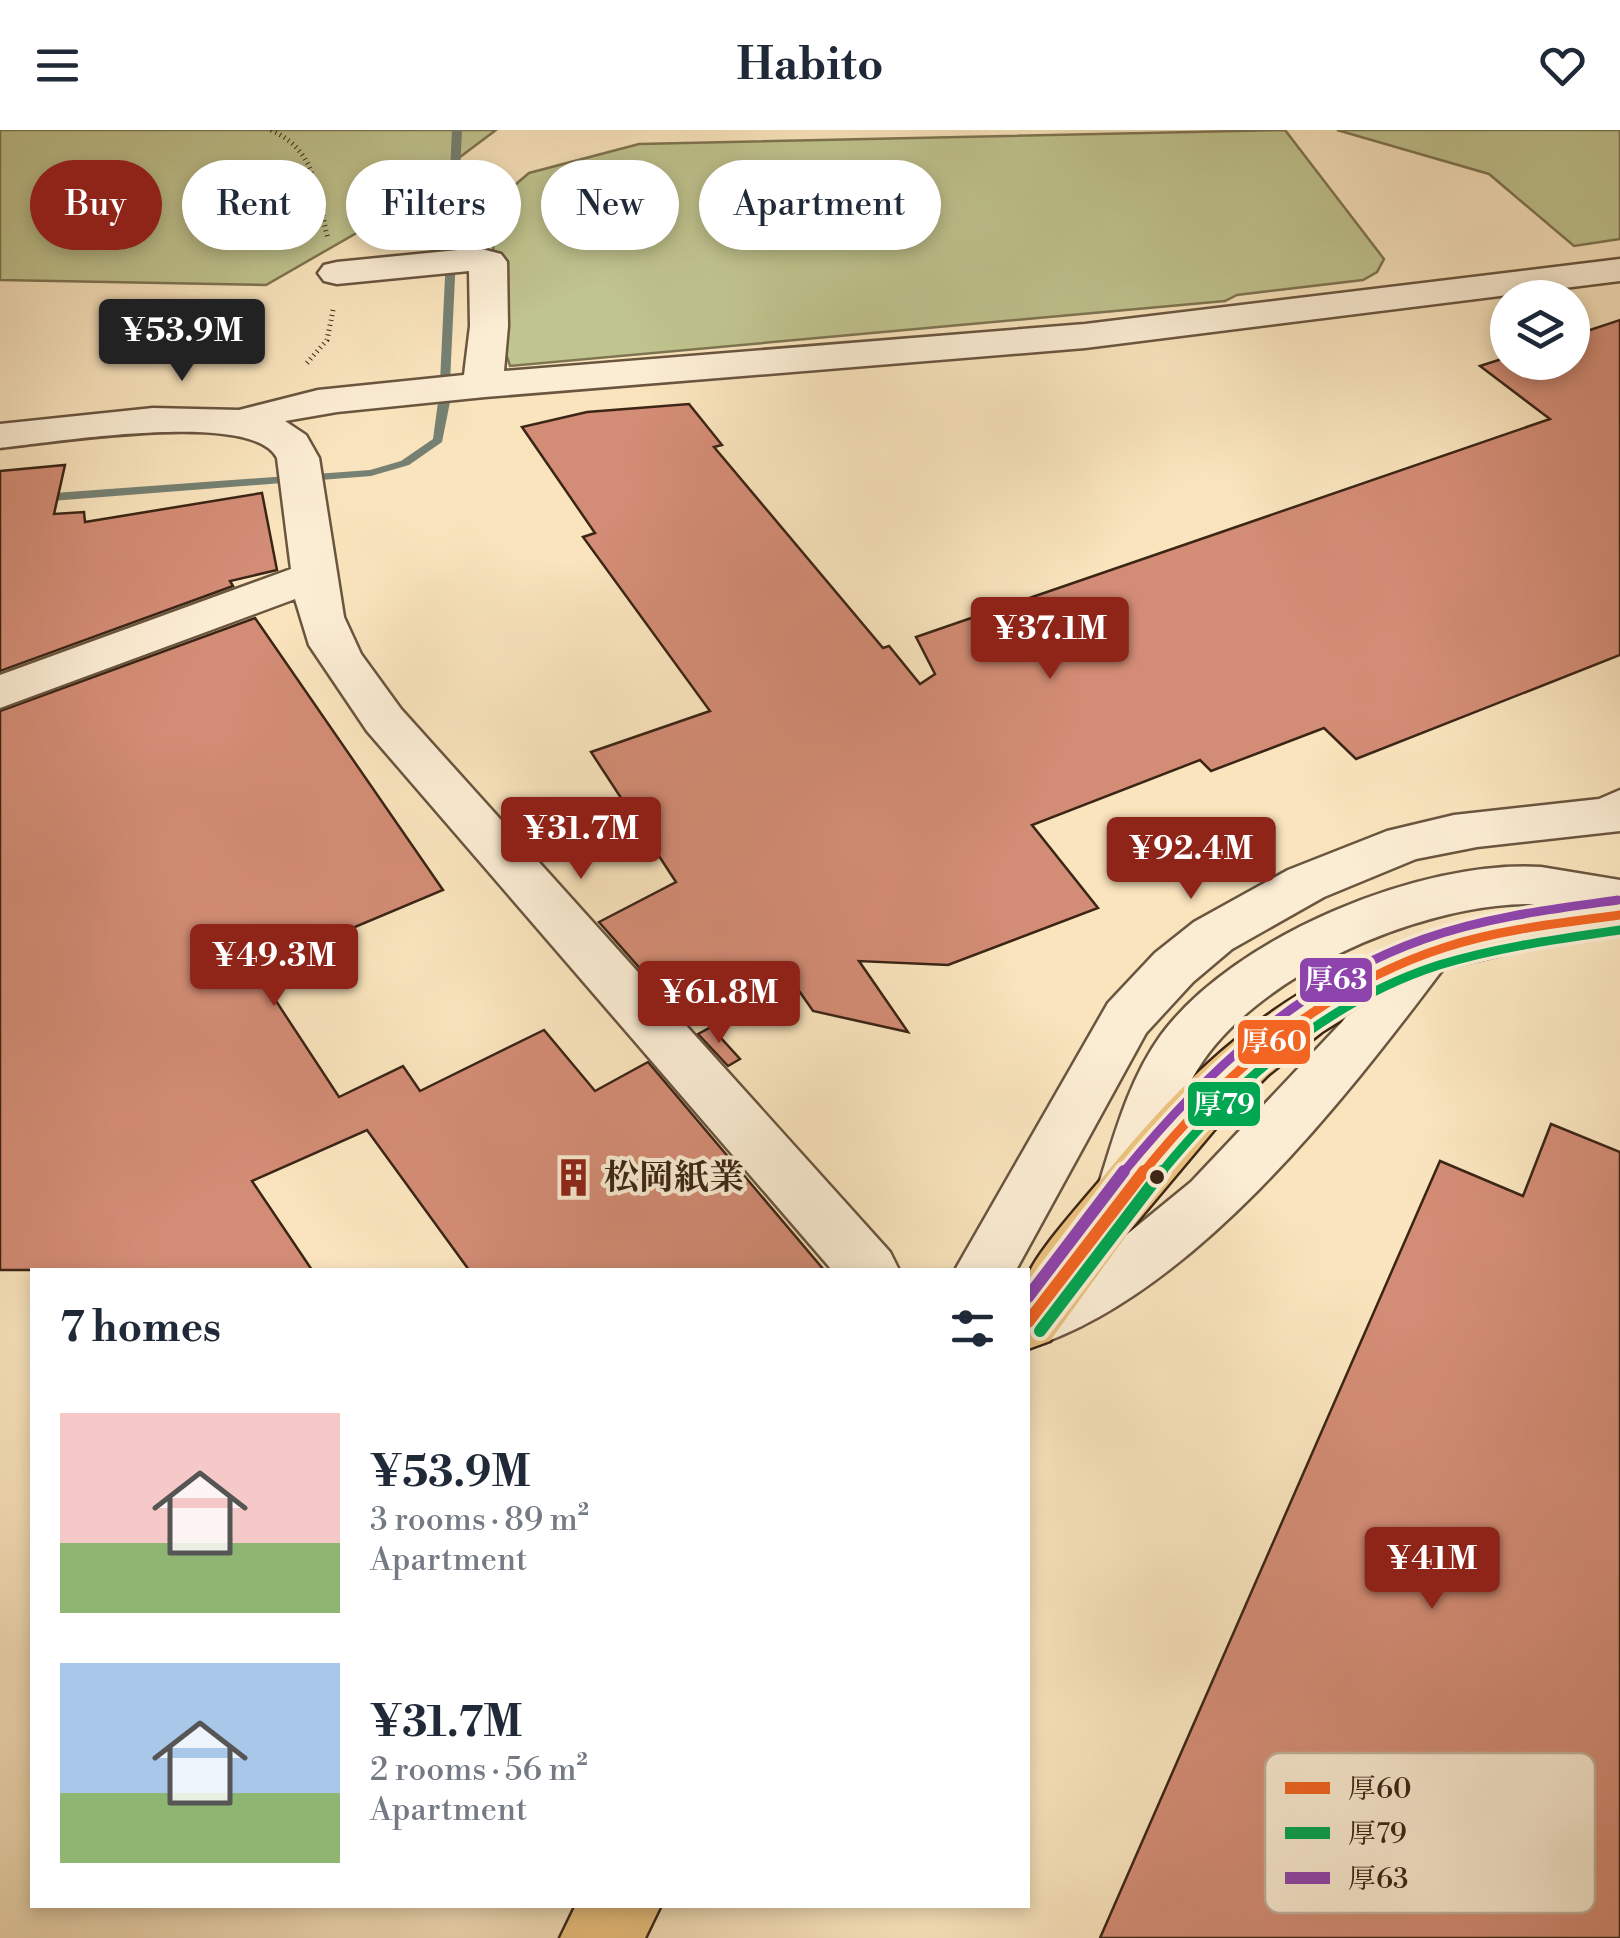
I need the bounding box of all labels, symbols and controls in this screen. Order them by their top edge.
text: Habito [736,37,884,94]
icon: menu [30,38,85,93]
icon: heart [1535,38,1590,93]
chip: Buy [30,160,162,250]
chip: Rent [182,160,326,250]
chip: Filters [346,160,521,250]
chip: New [541,160,679,250]
chip: Apartment [699,160,941,250]
map controls [1490,280,1590,380]
button: layers [1490,280,1590,380]
pin: ¥53.9M [101,299,263,384]
text: ¥53.9M [121,311,243,351]
pin: ¥37.1M [969,597,1131,682]
text: ¥37.1M [993,609,1107,649]
pin: ¥31.7M [500,797,662,882]
text: ¥31.7M [523,809,639,849]
pin: ¥92.4M [1110,817,1272,902]
text: ¥92.4M [1129,829,1253,869]
pin: ¥49.3M [193,924,355,1009]
text: ¥49.3M [212,936,336,976]
line badge: 厚63 [1298,956,1374,1004]
pin: ¥61.8M [638,961,800,1046]
text: 厚63 [1305,963,1367,998]
text: ¥61.8M [660,973,778,1013]
line badge: 厚60 [1236,1018,1312,1066]
text: 厚60 [1241,1025,1307,1060]
line badge: 厚79 [1186,1080,1262,1128]
text: 厚79 [1193,1088,1255,1123]
building icon: 松岡紙業 [553,1156,595,1198]
place label: 松岡紙業 [604,1157,744,1200]
unlabelled marker [1147,1167,1167,1187]
icon: filters [945,1301,1000,1356]
text: 7 homes [60,1302,221,1355]
text: ¥53.9M [370,1447,530,1500]
icon: home [140,1453,260,1573]
text: 3 rooms · 89 m² [370,1500,589,1540]
pin: ¥41M [1373,1527,1491,1612]
text: ¥41M [1387,1539,1477,1579]
text: Apartment [370,1540,527,1580]
text: ¥31.7M [370,1697,522,1750]
icon: home [140,1703,260,1823]
text: 2 rooms · 56 m² [370,1750,588,1790]
legend [1265,1753,1595,1913]
text: 厚60 [1348,1772,1412,1807]
text: Apartment [370,1790,527,1830]
text: 厚79 [1348,1817,1407,1852]
text: 厚63 [1348,1862,1408,1897]

